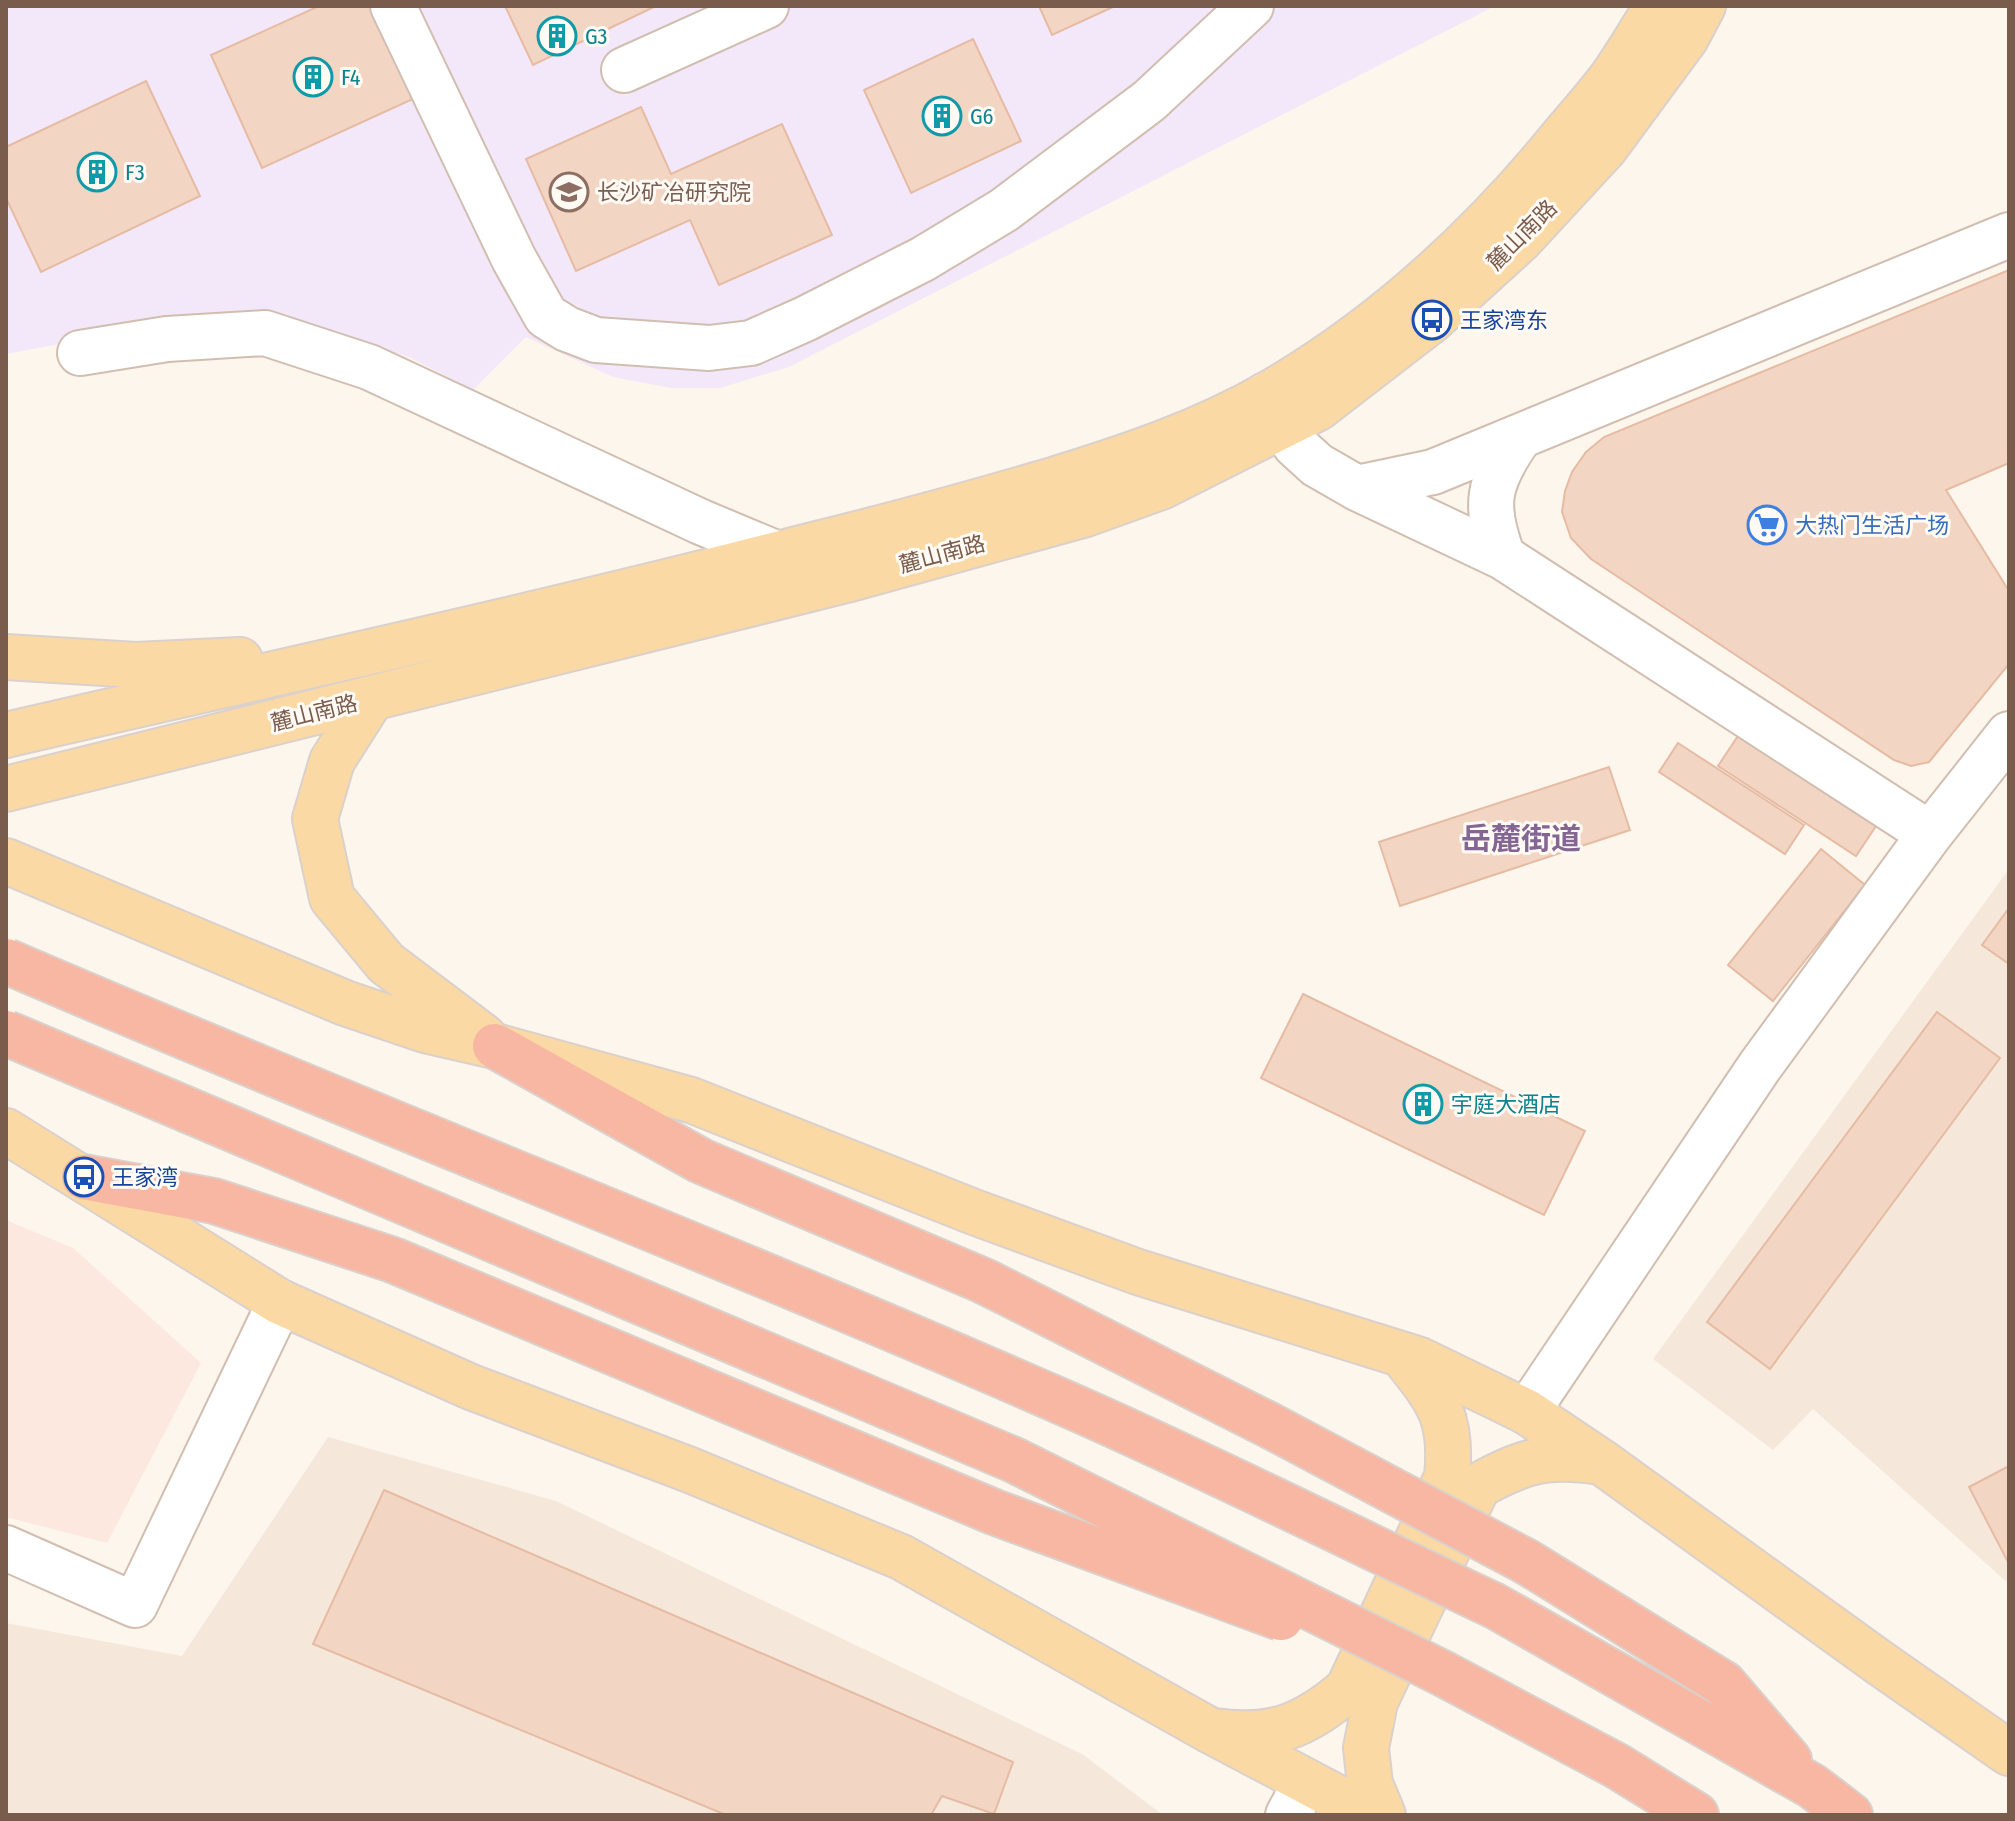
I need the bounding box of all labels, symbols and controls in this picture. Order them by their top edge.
building icon: G3 [536,15,578,57]
place label: G3 [585,23,608,50]
building icon: F4 [292,56,334,98]
place label: F4 [341,64,361,91]
building icon: G6 [921,95,963,137]
place label: G6 [970,103,994,130]
building icon: F3 [76,151,118,193]
place label: F3 [125,159,145,186]
school or university icon: 长沙矿冶研究院 [548,171,590,213]
place label: 长沙矿冶研究院 [597,179,751,206]
street label: 麓山南路 [1481,194,1563,276]
bus stop icon: 王家湾东 [1411,299,1453,341]
place label: 王家湾东 [1460,307,1548,334]
supermarket icon: 大热门生活广场 [1746,504,1788,546]
place label: 大热门生活广场 [1795,512,1949,539]
street label: 麓山南路 [896,530,988,578]
street label: 麓山南路 [268,689,360,737]
district label: 岳麓街道 [1461,821,1581,857]
building icon: 宇庭大酒店 [1402,1083,1444,1125]
place label: 宇庭大酒店 [1451,1091,1561,1118]
bus stop icon: 王家湾 [63,1156,105,1198]
place label: 王家湾 [112,1164,178,1191]

